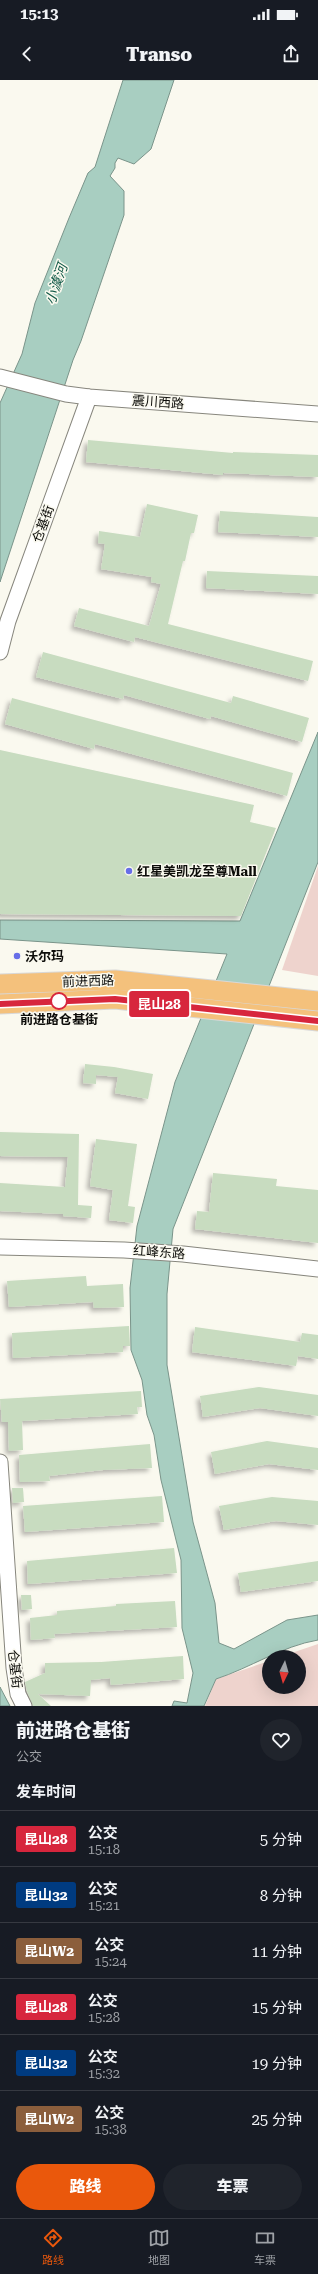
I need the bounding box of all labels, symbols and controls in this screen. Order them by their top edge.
text: 15:13 [20,5,58,23]
icon: back [16,43,38,65]
icon: share [280,43,302,65]
text: Transo [126,44,192,65]
water label: 小澞河 [42,259,71,306]
street label: 震川西路 [132,393,184,411]
street label: 仓基街 [29,503,57,545]
place label: 红星美凯龙至尊Mall [137,864,257,879]
marker: 红星美凯龙至尊Mall [124,866,134,876]
place label: 沃尔玛 [25,949,64,964]
marker: 沃尔玛 [12,951,22,961]
street label: 前进西路 [62,973,114,989]
line badge: 昆山28 [131,991,187,1017]
marker: 前进路仓基街 [50,992,68,1010]
text: 昆山28 [137,996,181,1012]
place label: 前进路仓基街 [20,1012,98,1027]
street label: 红峰东路 [133,1243,185,1261]
street label: 仓基街 [5,1649,25,1689]
north arrow [262,1650,306,1694]
map controls [262,1650,306,1694]
text: 前进路仓基街 [16,1719,130,1742]
button: heart [260,1719,302,1761]
text: 公交 [16,1749,42,1764]
text: 发车时间 [16,1783,76,1801]
text: 公交 [88,1824,118,1842]
text: 昆山28 [24,1831,68,1847]
text: 5 分钟 [260,1831,302,1849]
text: 15:18 [88,1842,120,1857]
text: 公交 [88,1880,118,1898]
text: 昆山32 [24,1887,68,1903]
text: 8 分钟 [260,1887,302,1905]
text: 15:21 [88,1898,120,1913]
text: 公交 [94,1936,124,1954]
text: 昆山W2 [24,1943,74,1959]
text: 11 分钟 [251,1943,302,1961]
text: 15:24 [94,1954,127,1969]
text: 公交 [88,1992,118,2010]
text: 昆山28 [24,1999,68,2015]
text: 15 分钟 [251,1999,302,2017]
text: 15:28 [88,2010,120,2025]
text: 公交 [88,2048,118,2066]
text: 昆山32 [24,2055,68,2071]
text: 19 分钟 [251,2055,302,2073]
text: 15:32 [88,2066,120,2081]
text: 公交 [94,2104,124,2122]
text: 昆山W2 [24,2111,74,2127]
text: 25 分钟 [251,2111,302,2129]
text: 15:38 [94,2122,127,2137]
button: 路线 [16,2164,155,2210]
button: 车票 [163,2164,302,2210]
tab: 路线 [42,2227,64,2267]
tab: 地图 [148,2227,170,2267]
tab: 车票 [254,2227,276,2267]

